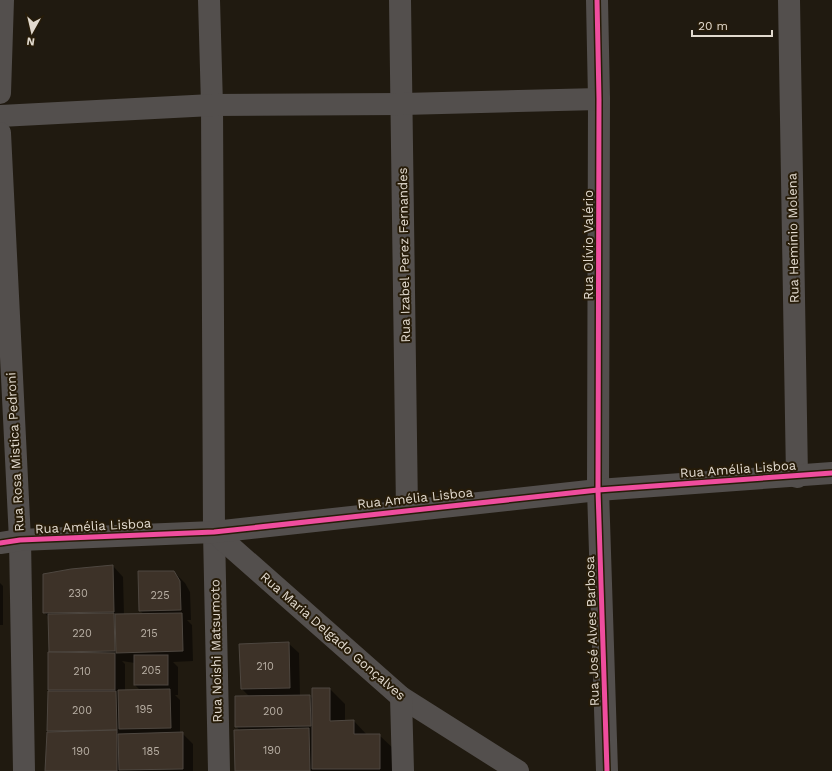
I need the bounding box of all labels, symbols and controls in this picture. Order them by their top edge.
north arrow [12,12,52,52]
scale bar [692,12,772,38]
text: 20 m [698,19,728,33]
text: N [26,34,36,48]
street label: Rua Izabel Perez Fernandes [395,167,413,343]
street label: Rua Hemínio Molena [784,172,802,303]
street label: Rua Olívio Valério [581,190,596,300]
street label: Rua Rosa Mistica Pedroni [3,372,27,532]
street label: Rua Amélia Lisboa [679,457,797,481]
street label: Rua Amélia Lisboa [356,484,474,512]
street label: Rua Amélia Lisboa [35,515,152,537]
street label: Rua José Alves Barbosa [582,555,602,706]
street label: Rua Maria Delgado Gonçalves [258,569,409,703]
street label: Rua Noishi Matsumoto [207,579,225,723]
house number: 230 [68,587,88,600]
house number: 225 [150,589,170,602]
house number: 220 [72,627,92,640]
house number: 215 [140,627,158,640]
house number: 210 [256,660,274,673]
house number: 205 [141,664,161,677]
house number: 210 [73,665,91,678]
house number: 195 [135,703,153,716]
house number: 200 [72,704,92,717]
house number: 200 [263,705,283,718]
house number: 190 [263,744,281,757]
house number: 190 [72,745,90,758]
house number: 185 [142,745,160,758]

